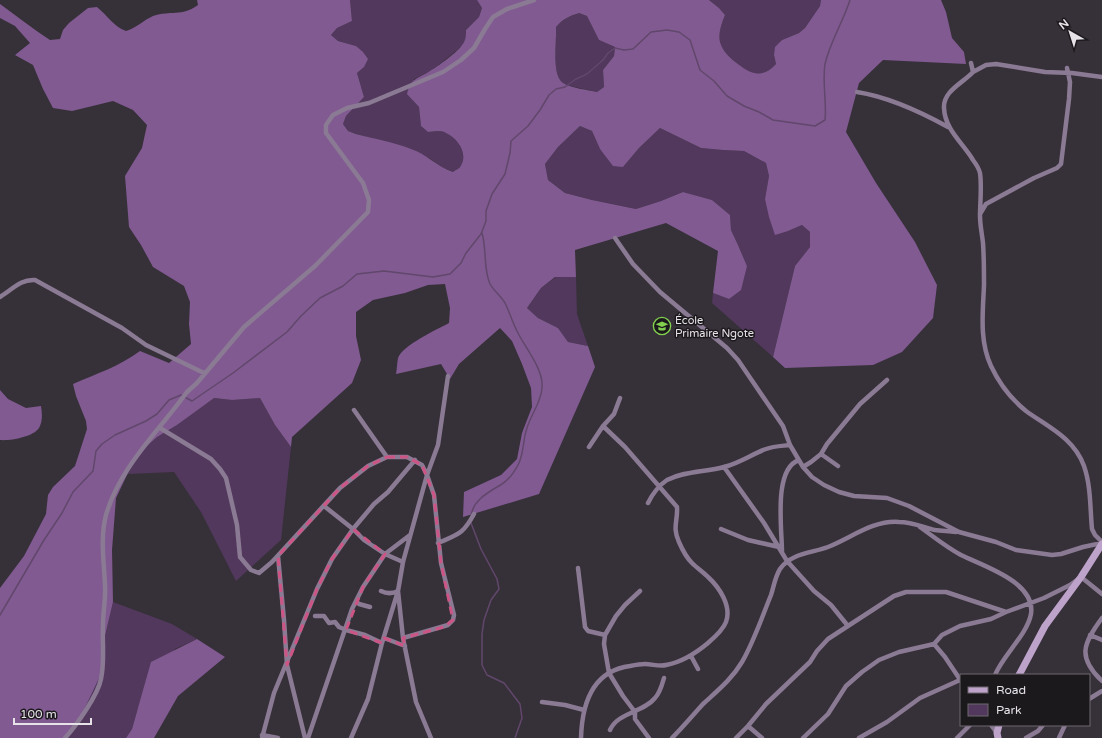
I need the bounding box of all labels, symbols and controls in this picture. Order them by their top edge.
north arrow [1050,12,1090,52]
text: N [1056,17,1072,32]
place label: École Primaire Ngote [675,313,754,340]
school or university icon: École Primaire Ngote [652,316,672,336]
legend [960,674,1090,726]
text: Road [996,683,1026,697]
scale bar [14,700,91,726]
text: Park [996,703,1022,717]
text: 100 m [20,707,57,721]

